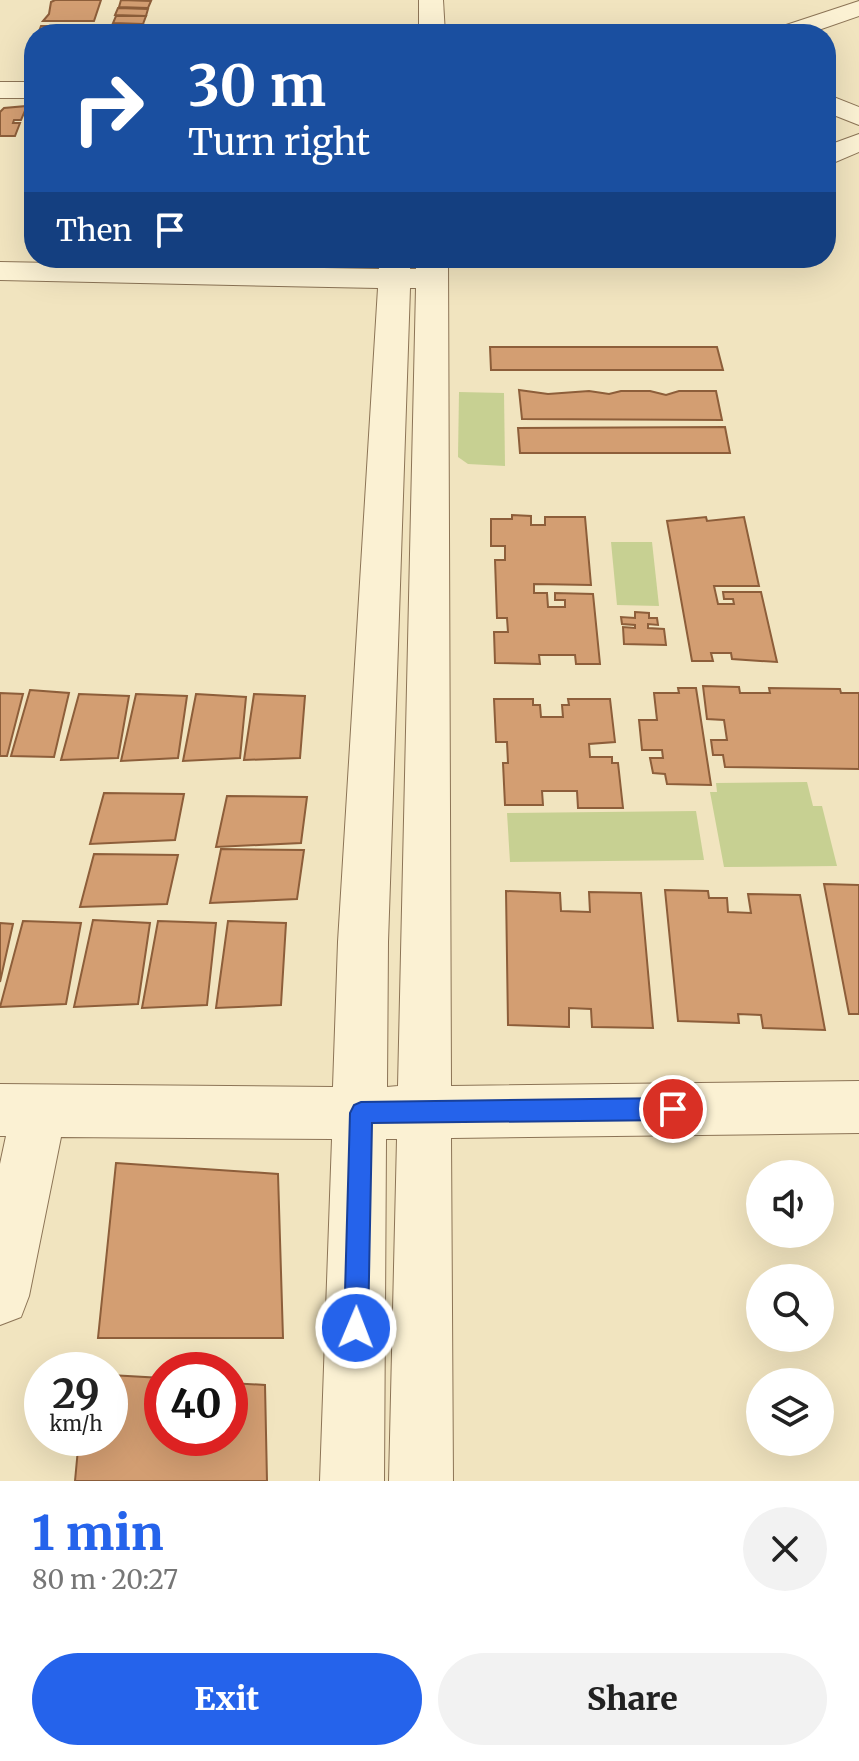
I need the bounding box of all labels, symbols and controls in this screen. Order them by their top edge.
text: 30 m [188,51,326,121]
icon: right [56,56,160,160]
text: Turn right [188,120,370,165]
icon: arrive [148,208,192,252]
text: Then [56,211,132,249]
pin [639,1075,707,1143]
icon: arrive [651,1087,695,1131]
map controls [746,1160,834,1456]
button: sound [746,1160,834,1248]
button: search [746,1264,834,1352]
position arrow [314,1286,398,1370]
speed limit sign: 40 [144,1352,248,1456]
button: layers [746,1368,834,1456]
text: 29 [52,1369,100,1419]
text: km/h [50,1411,102,1436]
text: 1 min [32,1503,164,1563]
button: close [743,1507,827,1591]
text: 80 m · 20:27 [32,1563,178,1596]
button: Exit [32,1653,422,1745]
button: Share [438,1653,827,1745]

